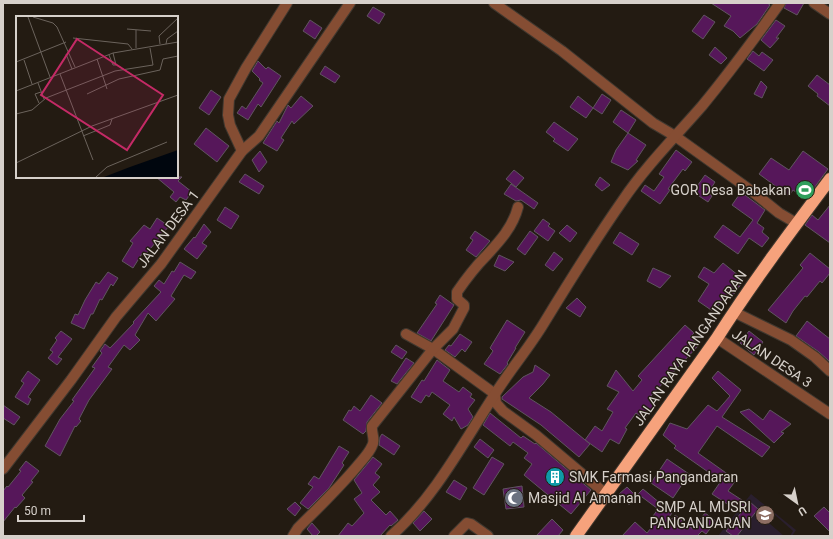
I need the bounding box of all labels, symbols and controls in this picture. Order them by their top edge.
inset map [16,16,178,178]
sports icon: GOR Desa Babakan [794,179,816,201]
place label: GOR Desa Babakan [671,182,791,198]
street label: JALAN DESA 1 [134,187,202,271]
street label: JALAN RAYA PANGANDARAN [630,267,750,429]
street label: JALAN DESA 3 [729,325,815,391]
building icon: SMK Farmasi Pangandaran [544,466,566,488]
place label: SMK Farmasi Pangandaran [569,469,738,485]
north arrow [777,483,817,523]
mosque icon: Masjid Al Amanah [503,487,525,509]
place label: Masjid Al Amanah [528,490,641,506]
scale bar [18,497,84,523]
place label: SMP AL MUSRI PANGANDARAN [649,499,751,531]
text: 50 m [24,504,51,518]
school or university icon: SMP AL MUSRI PANGANDARAN [754,504,776,526]
text: U [796,504,809,518]

